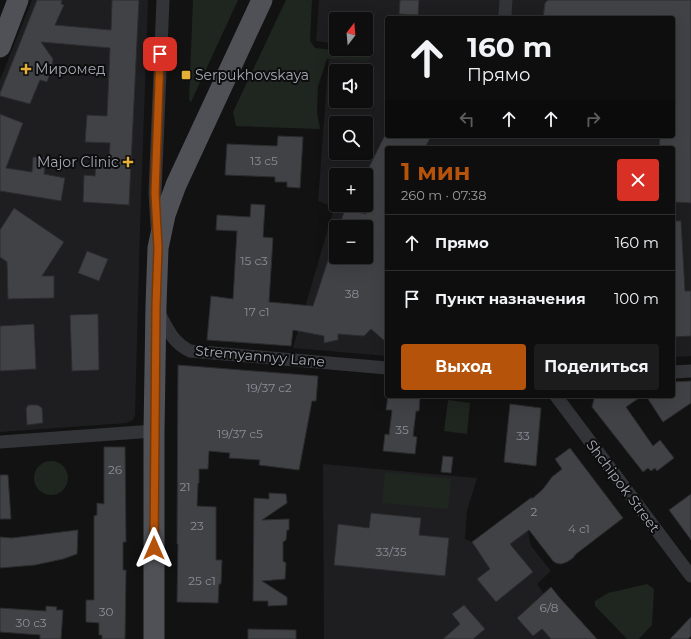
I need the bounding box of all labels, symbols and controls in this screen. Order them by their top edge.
north arrow [329,12,373,56]
map controls [329,12,373,264]
text: 160 m [467,30,552,64]
icon: ahead [401,32,453,84]
pin [143,37,177,71]
icon: arrive [149,43,171,65]
place label: Миромед [35,60,105,78]
marker: Миромед [20,63,32,75]
button: sound [329,64,373,108]
text: Прямо [467,64,530,86]
place label: Serpukhovskaya [195,66,309,84]
marker: Serpukhovskaya [180,69,192,81]
icon: left [456,108,478,130]
icon: ahead [498,108,520,130]
icon: ahead [540,108,562,130]
icon: right [582,108,604,130]
button: search [329,116,373,160]
place label: Major Clinic [37,153,119,171]
house number: 13 с5 [250,153,278,168]
marker: Major Clinic [122,156,134,168]
text: 1 мин [401,157,470,186]
button: close [617,159,659,201]
button: + [329,168,373,212]
text: 260 m · 07:38 [401,187,486,203]
button: − [329,220,373,264]
icon: ahead [401,232,423,254]
text: Прямо [435,233,489,252]
text: 160 m [615,233,659,252]
house number: 15 с3 [240,253,268,268]
house number: 38 [345,286,360,301]
icon: arrive [401,288,423,310]
text: Пункт назначения [435,289,586,308]
text: 100 m [614,289,659,308]
house number: 17 с1 [244,304,270,319]
street label: Stremyannyy Lane [194,341,326,371]
button: Выход [401,344,526,390]
button: Поделиться [534,344,659,390]
house number: 19/37 с2 [246,380,292,395]
house number: 35 [395,422,409,437]
house number: 19/37 с5 [217,426,263,441]
house number: 33 [516,428,530,443]
street label: Shchipok Street [582,436,664,536]
house number: 26 [108,462,122,477]
house number: 21 [179,479,191,494]
house number: 2 [531,504,538,519]
house number: 23 [190,518,204,533]
house number: 4 с1 [568,521,590,536]
position arrow [133,527,175,569]
house number: 33/35 [376,544,407,559]
house number: 25 с1 [188,573,216,588]
house number: 6/8 [540,600,559,615]
house number: 30 [99,604,113,619]
house number: 30 с3 [15,615,47,630]

